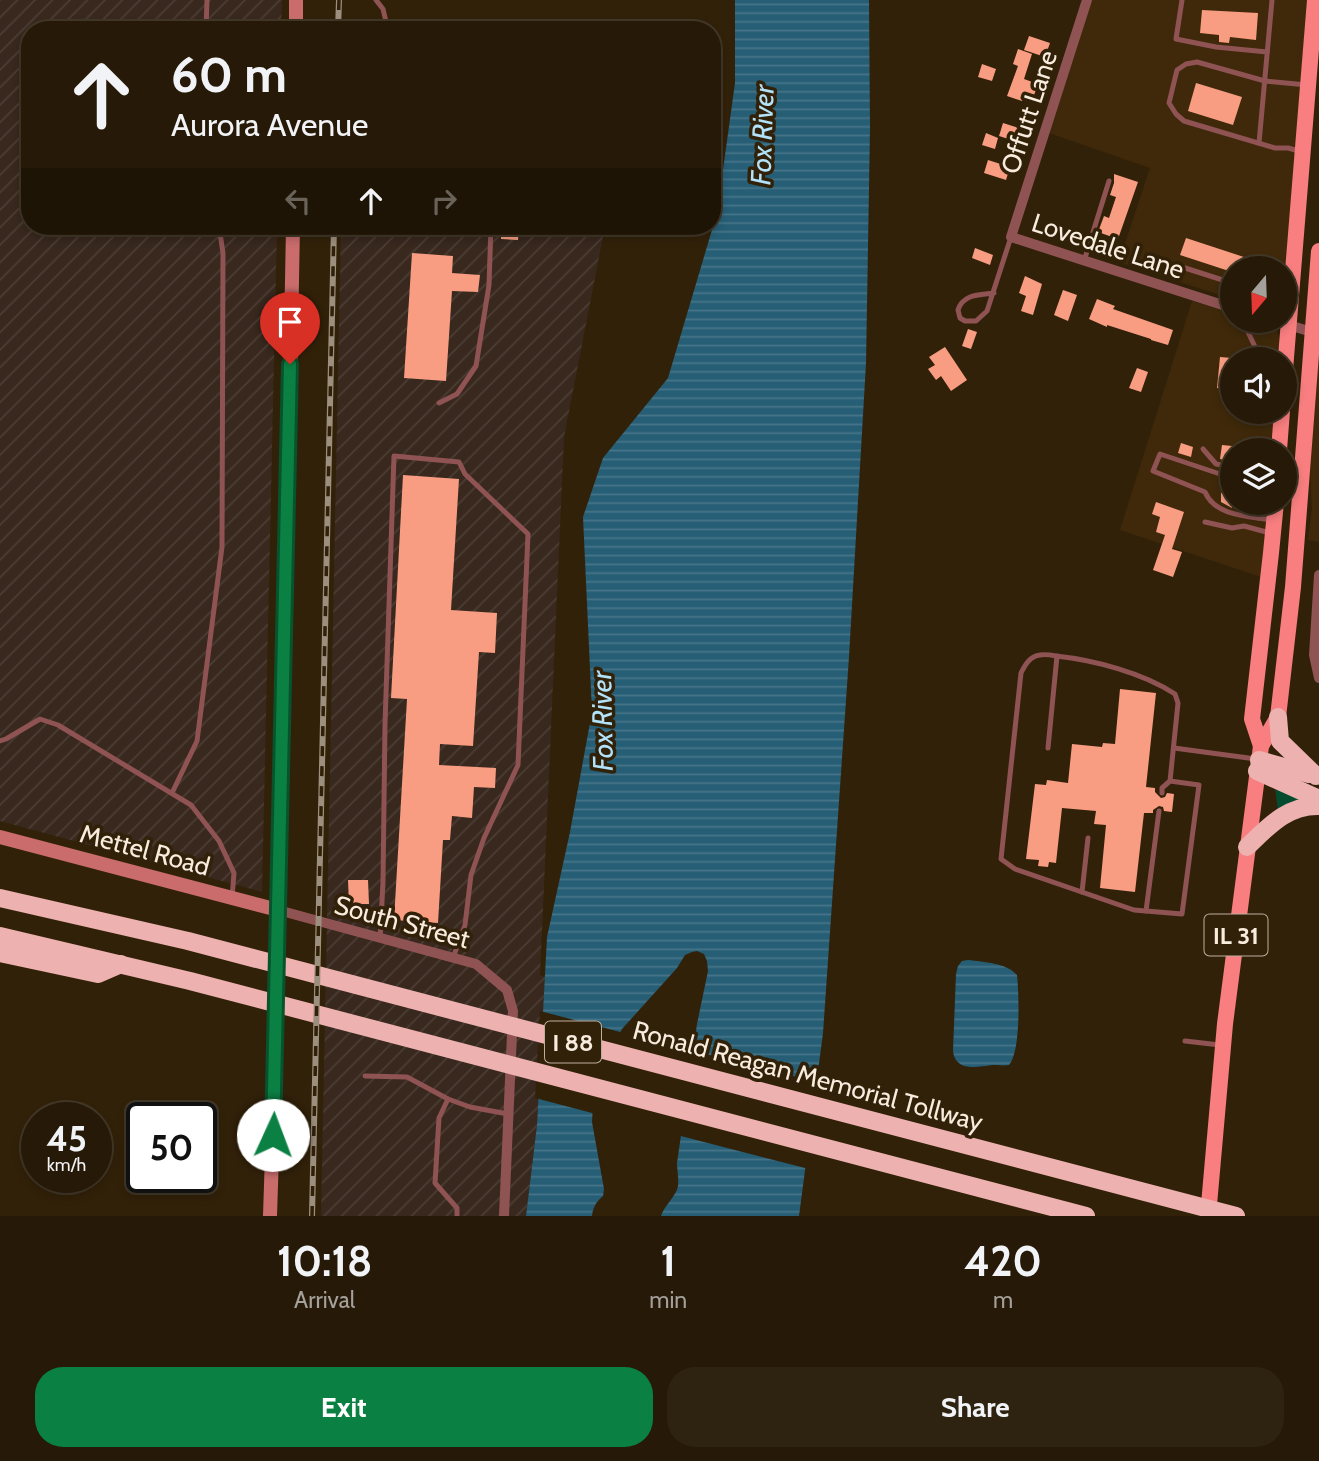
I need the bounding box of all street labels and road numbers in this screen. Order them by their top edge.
street label: Offutt Lane [994,46,1064,178]
street label: Lovedale Lane [1028,206,1188,286]
street label: Mettel Road [77,817,213,883]
street label: South Street [331,889,473,955]
road number: IL 31 [1204,915,1268,956]
street label: Ronald Reagan Memorial Tollway [629,1014,987,1138]
road number: I 88 [545,1022,601,1062]

